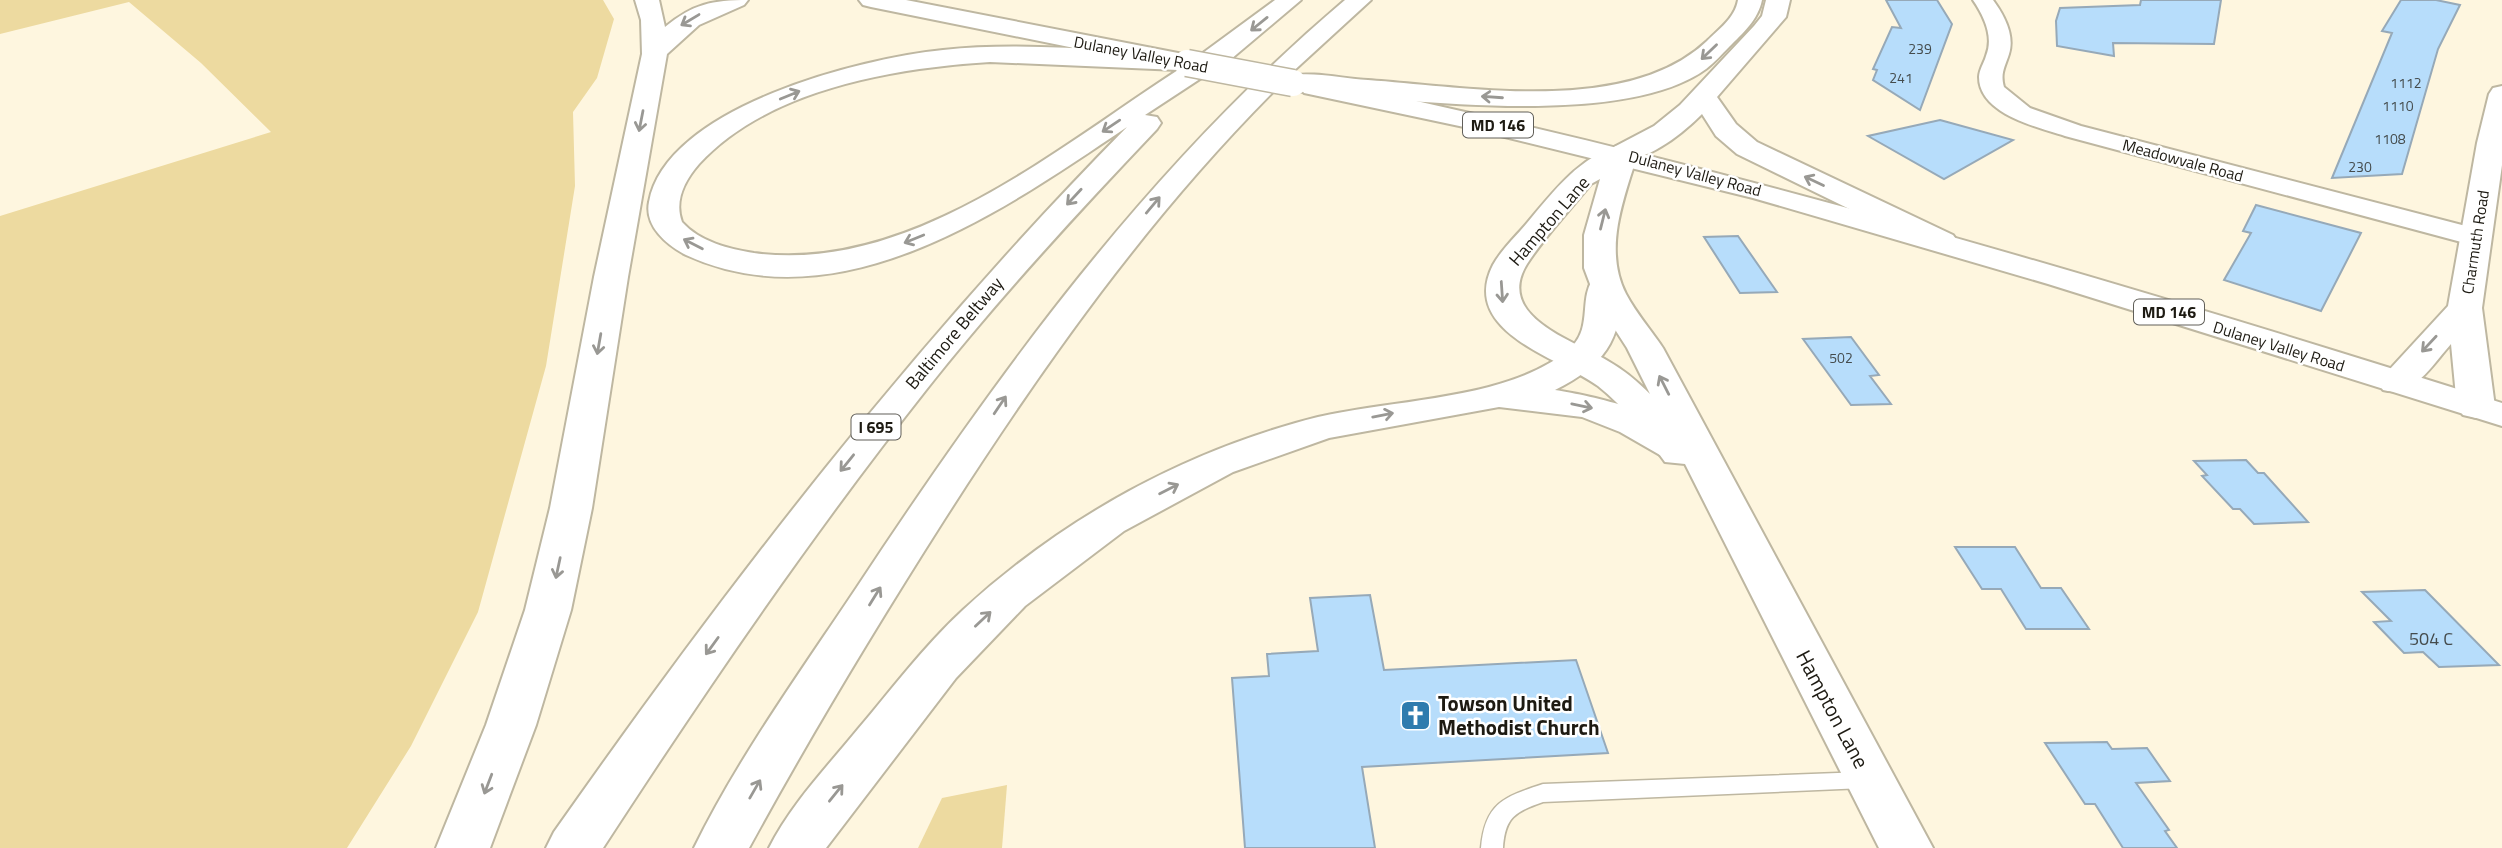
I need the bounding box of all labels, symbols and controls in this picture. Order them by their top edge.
one-way arrow [681,13,701,27]
one-way arrow [1250,16,1269,31]
street label: Dulaney Valley Road [1072,29,1210,79]
house number: 239 [1908,38,1932,59]
one-way arrow [1700,44,1717,61]
house number: 241 [1889,67,1913,88]
house number: 1112 [2390,72,2422,93]
one-way arrow [779,87,801,100]
one-way arrow [1481,90,1504,103]
house number: 1110 [2382,95,2414,116]
one-way arrow [634,109,648,132]
road number: MD 146 [1463,113,1533,138]
one-way arrow [1102,119,1121,133]
house number: 1108 [2374,128,2406,149]
street label: Meadowvale Road [2120,132,2246,188]
street label: Dulaney Valley Road [1626,144,1764,202]
house number: 230 [2348,156,2372,177]
street label: Hampton Lane [1502,170,1596,272]
one-way arrow [1803,174,1824,187]
one-way arrow [1066,188,1083,205]
street label: Charmuth Road [2455,188,2495,296]
one-way arrow [1145,197,1161,215]
one-way arrow [1597,208,1610,231]
one-way arrow [904,234,926,247]
one-way arrow [683,236,704,250]
street label: Baltimore Beltway [899,270,1010,395]
one-way arrow [1496,280,1509,303]
road number: MD 146 [2134,300,2204,324]
street label: Dulaney Valley Road [2210,315,2348,377]
one-way arrow [592,332,605,355]
one-way arrow [2421,335,2438,352]
house number: 502 [1829,347,1853,368]
one-way arrow [1657,375,1671,396]
one-way arrow [992,396,1007,415]
one-way arrow [1570,400,1593,414]
one-way arrow [1371,408,1394,422]
road number: I 695 [852,414,900,440]
one-way arrow [840,454,855,472]
one-way arrow [1158,482,1178,496]
one-way arrow [550,556,564,579]
one-way arrow [868,586,882,606]
one-way arrow [974,611,991,628]
house number: 504 C [2409,625,2453,652]
one-way arrow [705,636,719,655]
street label: Hampton Lane [1788,644,1878,774]
place label: Towson United Methodist Church [1438,687,1600,743]
church icon: Towson United Methodist Church [1398,698,1432,732]
one-way arrow [480,773,493,795]
one-way arrow [748,779,762,799]
one-way arrow [829,784,844,802]

